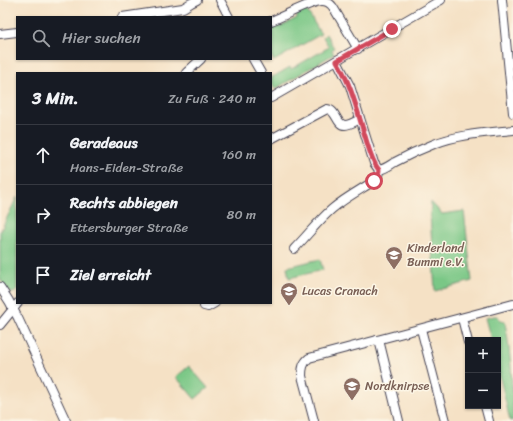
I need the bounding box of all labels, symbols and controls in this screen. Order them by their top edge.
search box [16,16,272,60]
route end [383,20,401,38]
text: Hier suchen [62,25,141,51]
icon: search [30,27,52,49]
text: 3 Min. [32,83,79,113]
text: Zu Fuß · 240 m [168,87,256,110]
text: Geradeaus [70,130,138,156]
text: 160 m [221,143,256,166]
icon: ahead [32,144,54,166]
text: Hans-Eiden-Straße [70,156,183,179]
route start [365,172,383,190]
text: Rechts abbiegen [70,190,178,216]
text: 80 m [227,203,256,226]
icon: right [32,204,54,226]
text: Ettersburger Straße [70,216,188,239]
place label: Kinderland Bummi e.V. [407,237,465,273]
school or university icon: Kinderland Bummi e.V. [384,245,404,270]
text: Ziel erreicht [70,262,151,288]
icon: arrive [32,264,54,286]
place label: Lucas Cranach [302,280,378,302]
school or university icon: Lucas Cranach [279,281,299,306]
map controls [465,337,501,409]
button: + [465,337,501,373]
button: − [465,373,501,409]
place label: Nordknirpse [365,375,430,397]
school or university icon: Nordknirpse [342,376,362,401]

